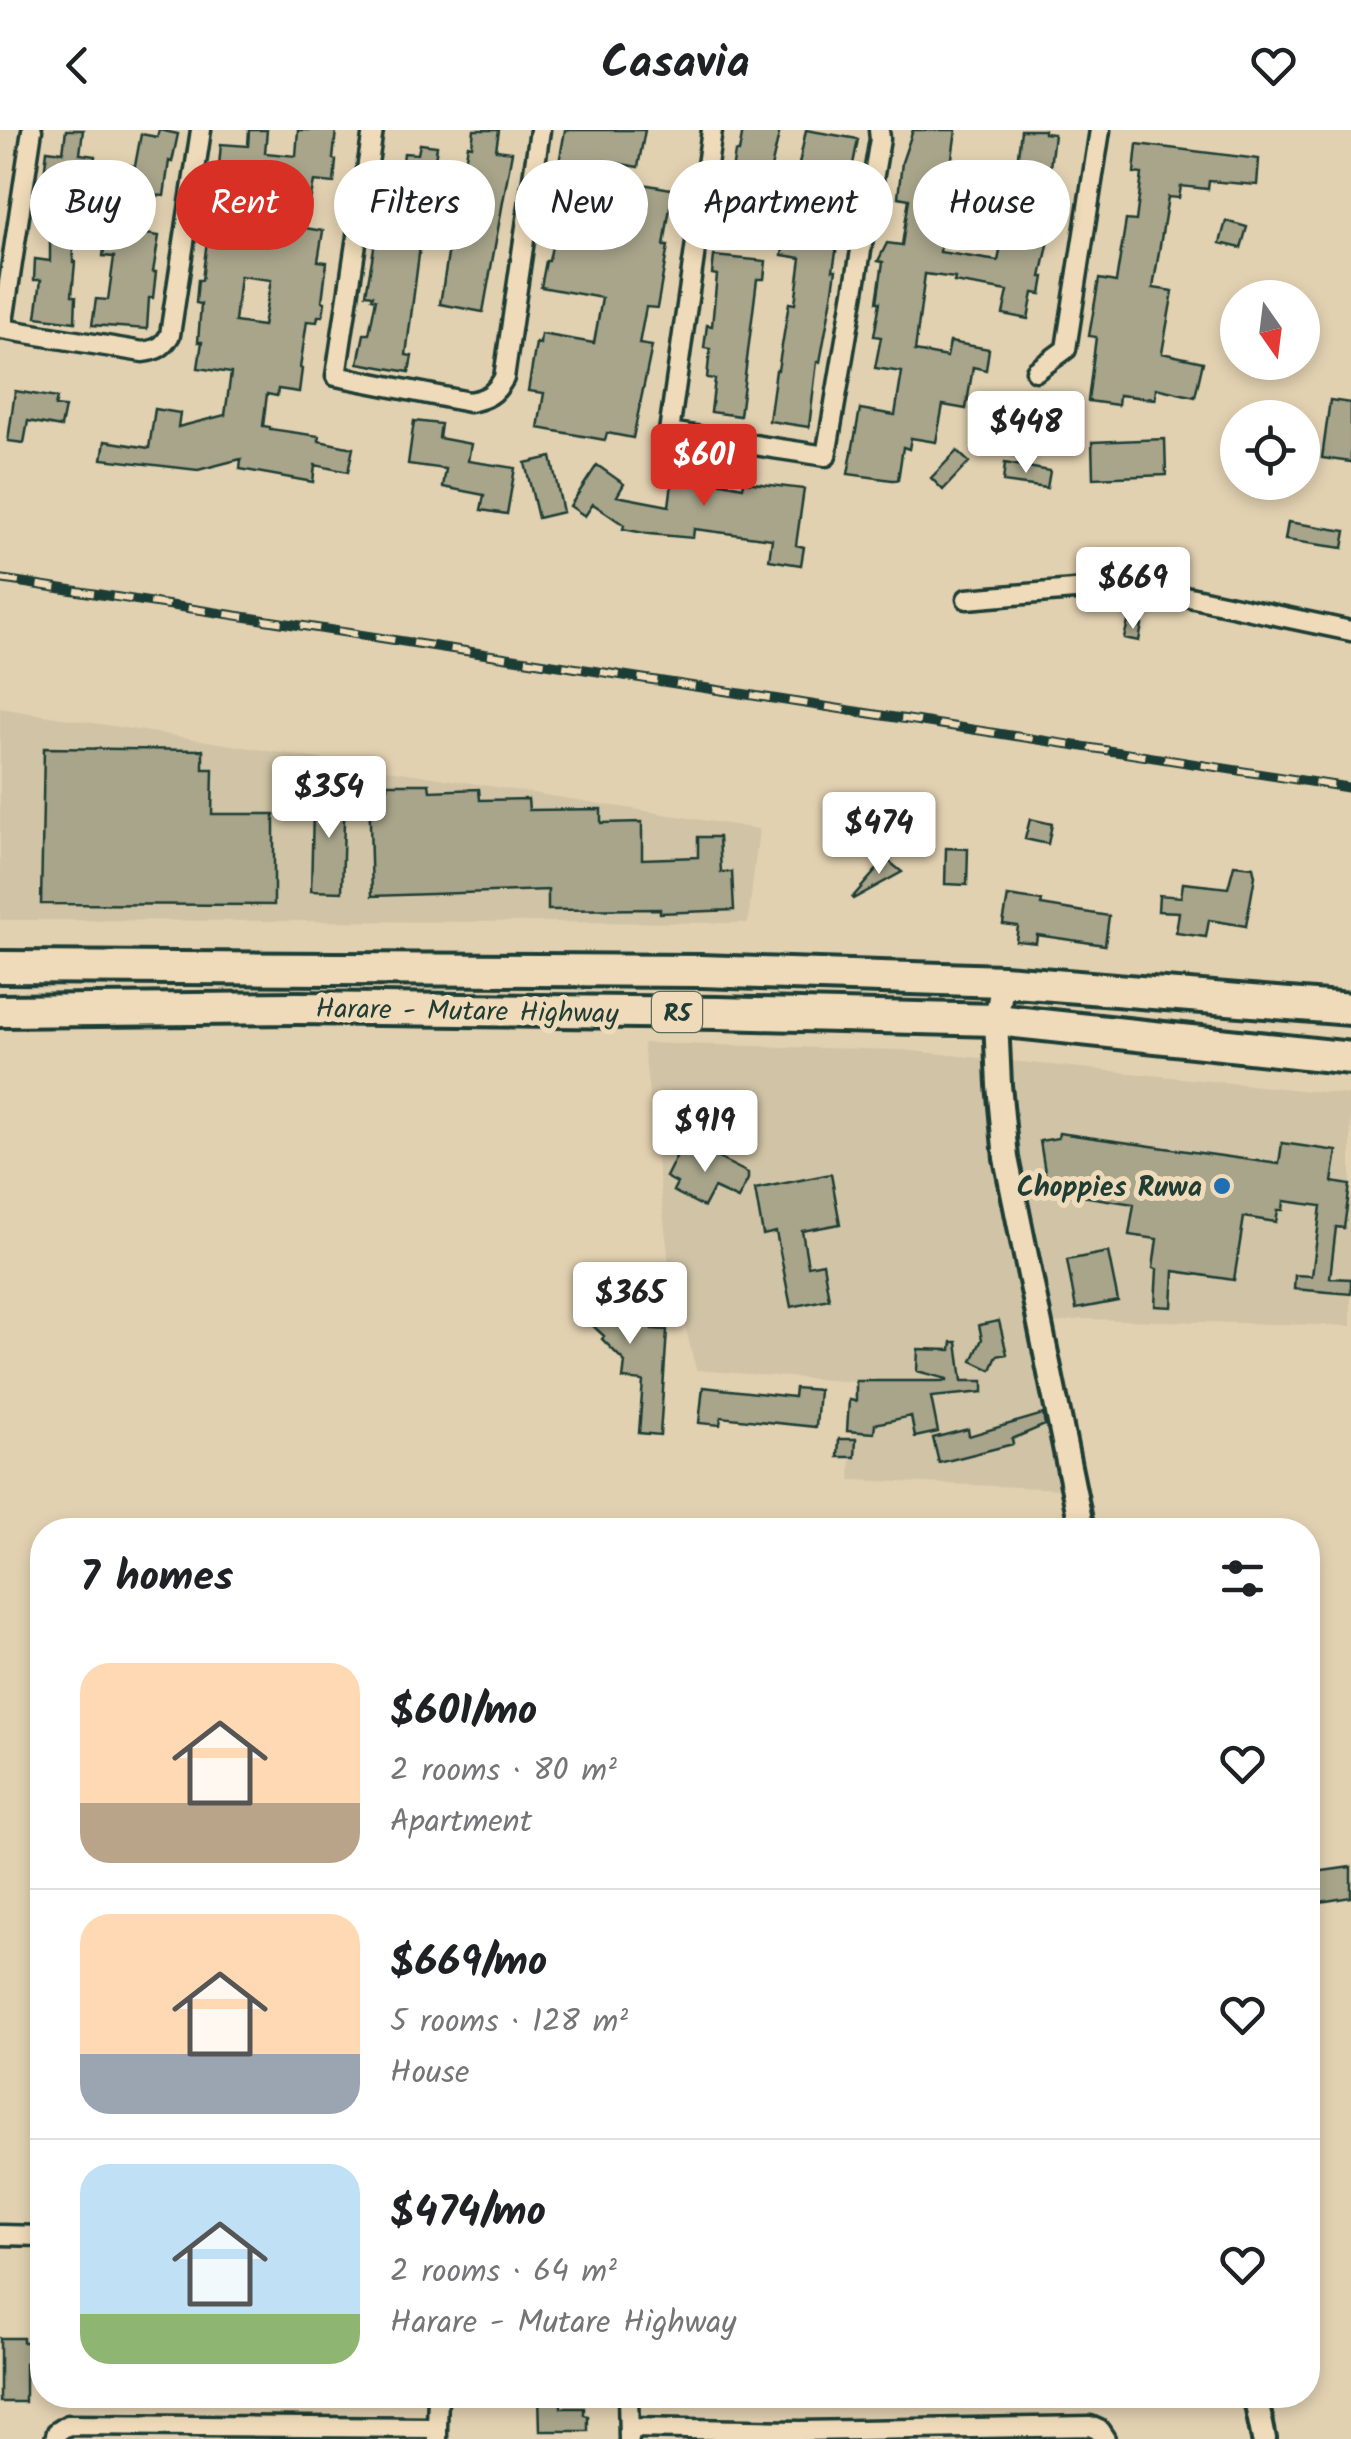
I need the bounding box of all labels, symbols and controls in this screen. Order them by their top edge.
text: Casavia [601,29,750,101]
icon: back [50,38,105,93]
icon: heart [1246,38,1301,93]
chip: Buy [30,160,156,250]
chip: Rent [176,160,314,250]
chip: Filters [334,160,495,250]
chip: New [515,160,648,250]
chip: Apartment [668,160,893,250]
chip: House [913,160,1070,250]
north arrow [1220,280,1320,380]
map controls [1220,280,1320,500]
pin: $448 [967,391,1085,476]
text: $448 [990,398,1062,449]
button: locate [1220,400,1320,500]
pin: $601 [645,424,763,509]
text: $601 [673,431,735,482]
pin: $669 [1074,547,1192,632]
text: $669 [1098,554,1168,605]
pin: $354 [270,756,388,841]
text: $354 [294,763,364,814]
pin: $474 [820,792,938,877]
text: $474 [845,799,913,850]
street label: Harare - Mutare Highway [315,987,620,1038]
road number: R5 [652,992,702,1032]
pin: $919 [646,1090,764,1175]
text: $919 [675,1097,736,1148]
place label: Choppies Ruwa [1017,1166,1202,1211]
marker: Choppies Ruwa [1211,1175,1233,1197]
pin: $365 [571,1262,689,1347]
text: $365 [595,1269,665,1320]
text: 7 homes [80,1545,233,1612]
icon: filters [1215,1551,1270,1606]
text: $601/mo [390,1679,537,1746]
icon: home [160,1703,280,1823]
icon: heart [1215,1736,1270,1791]
text: 2 rooms · 80 m² [390,1746,617,1797]
text: Apartment [390,1797,532,1848]
text: $669/mo [390,1930,547,1997]
icon: home [160,1954,280,2074]
icon: heart [1215,1987,1270,2042]
text: 5 rooms · 128 m² [390,1997,628,2048]
text: House [390,2048,469,2099]
text: $474/mo [390,2180,546,2247]
icon: home [160,2204,280,2324]
icon: heart [1215,2237,1270,2292]
text: 2 rooms · 64 m² [390,2247,617,2298]
text: Harare - Mutare Highway [390,2298,736,2349]

